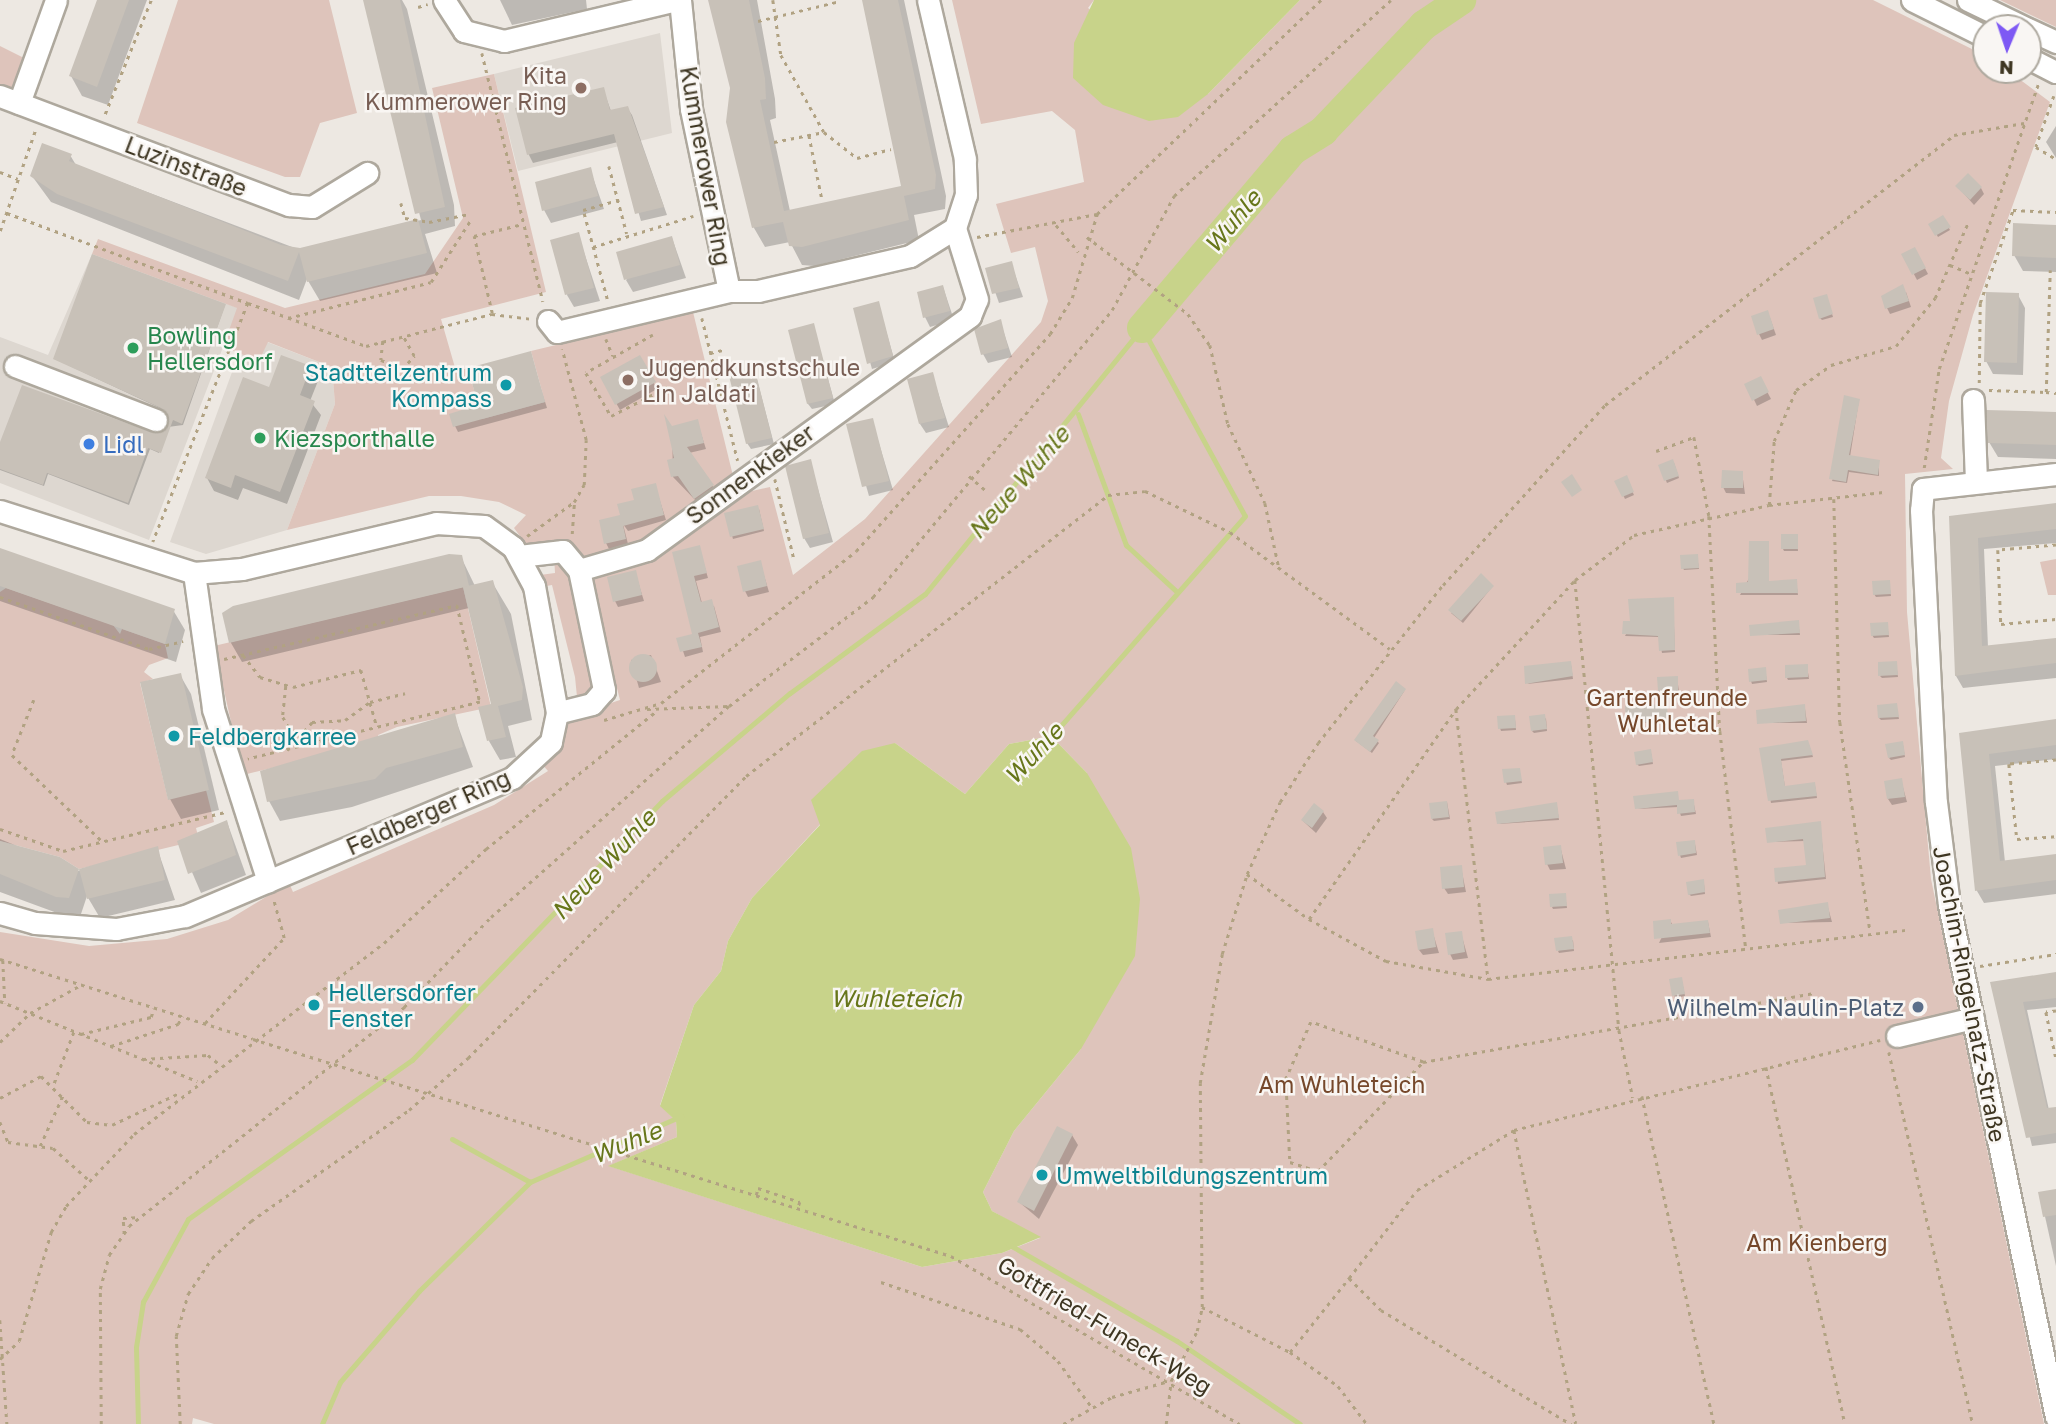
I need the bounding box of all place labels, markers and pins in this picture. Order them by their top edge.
place label: Kita Kummerower Ring [365,61,567,115]
marker: Kita Kummerower Ring [573,80,589,96]
place label: Bowling Hellersdorf [147,321,273,375]
marker: Bowling Hellersdorf [125,340,141,356]
place label: Jugendkunstschule Lin Jaldati [642,353,860,407]
place label: Stadtteilzentrum Kompass [305,358,492,412]
marker: Jugendkunstschule Lin Jaldati [620,372,636,388]
marker: Stadtteilzentrum Kompass [498,377,514,393]
place label: Kiezsporthalle [274,424,435,452]
place label: Lidl [103,430,144,458]
marker: Kiezsporthalle [252,430,268,446]
marker: Lidl [81,436,97,452]
place label: Feldbergkarree [188,722,357,750]
marker: Feldbergkarree [166,728,182,744]
place label: Hellersdorfer Fenster [328,978,476,1032]
place label: Wilhelm-Naulin-Platz [1667,993,1904,1021]
marker: Hellersdorfer Fenster [306,997,322,1013]
marker: Wilhelm-Naulin-Platz [1910,999,1926,1015]
place label: Umweltbildungszentrum [1056,1161,1328,1189]
marker: Umweltbildungszentrum [1034,1167,1050,1183]

